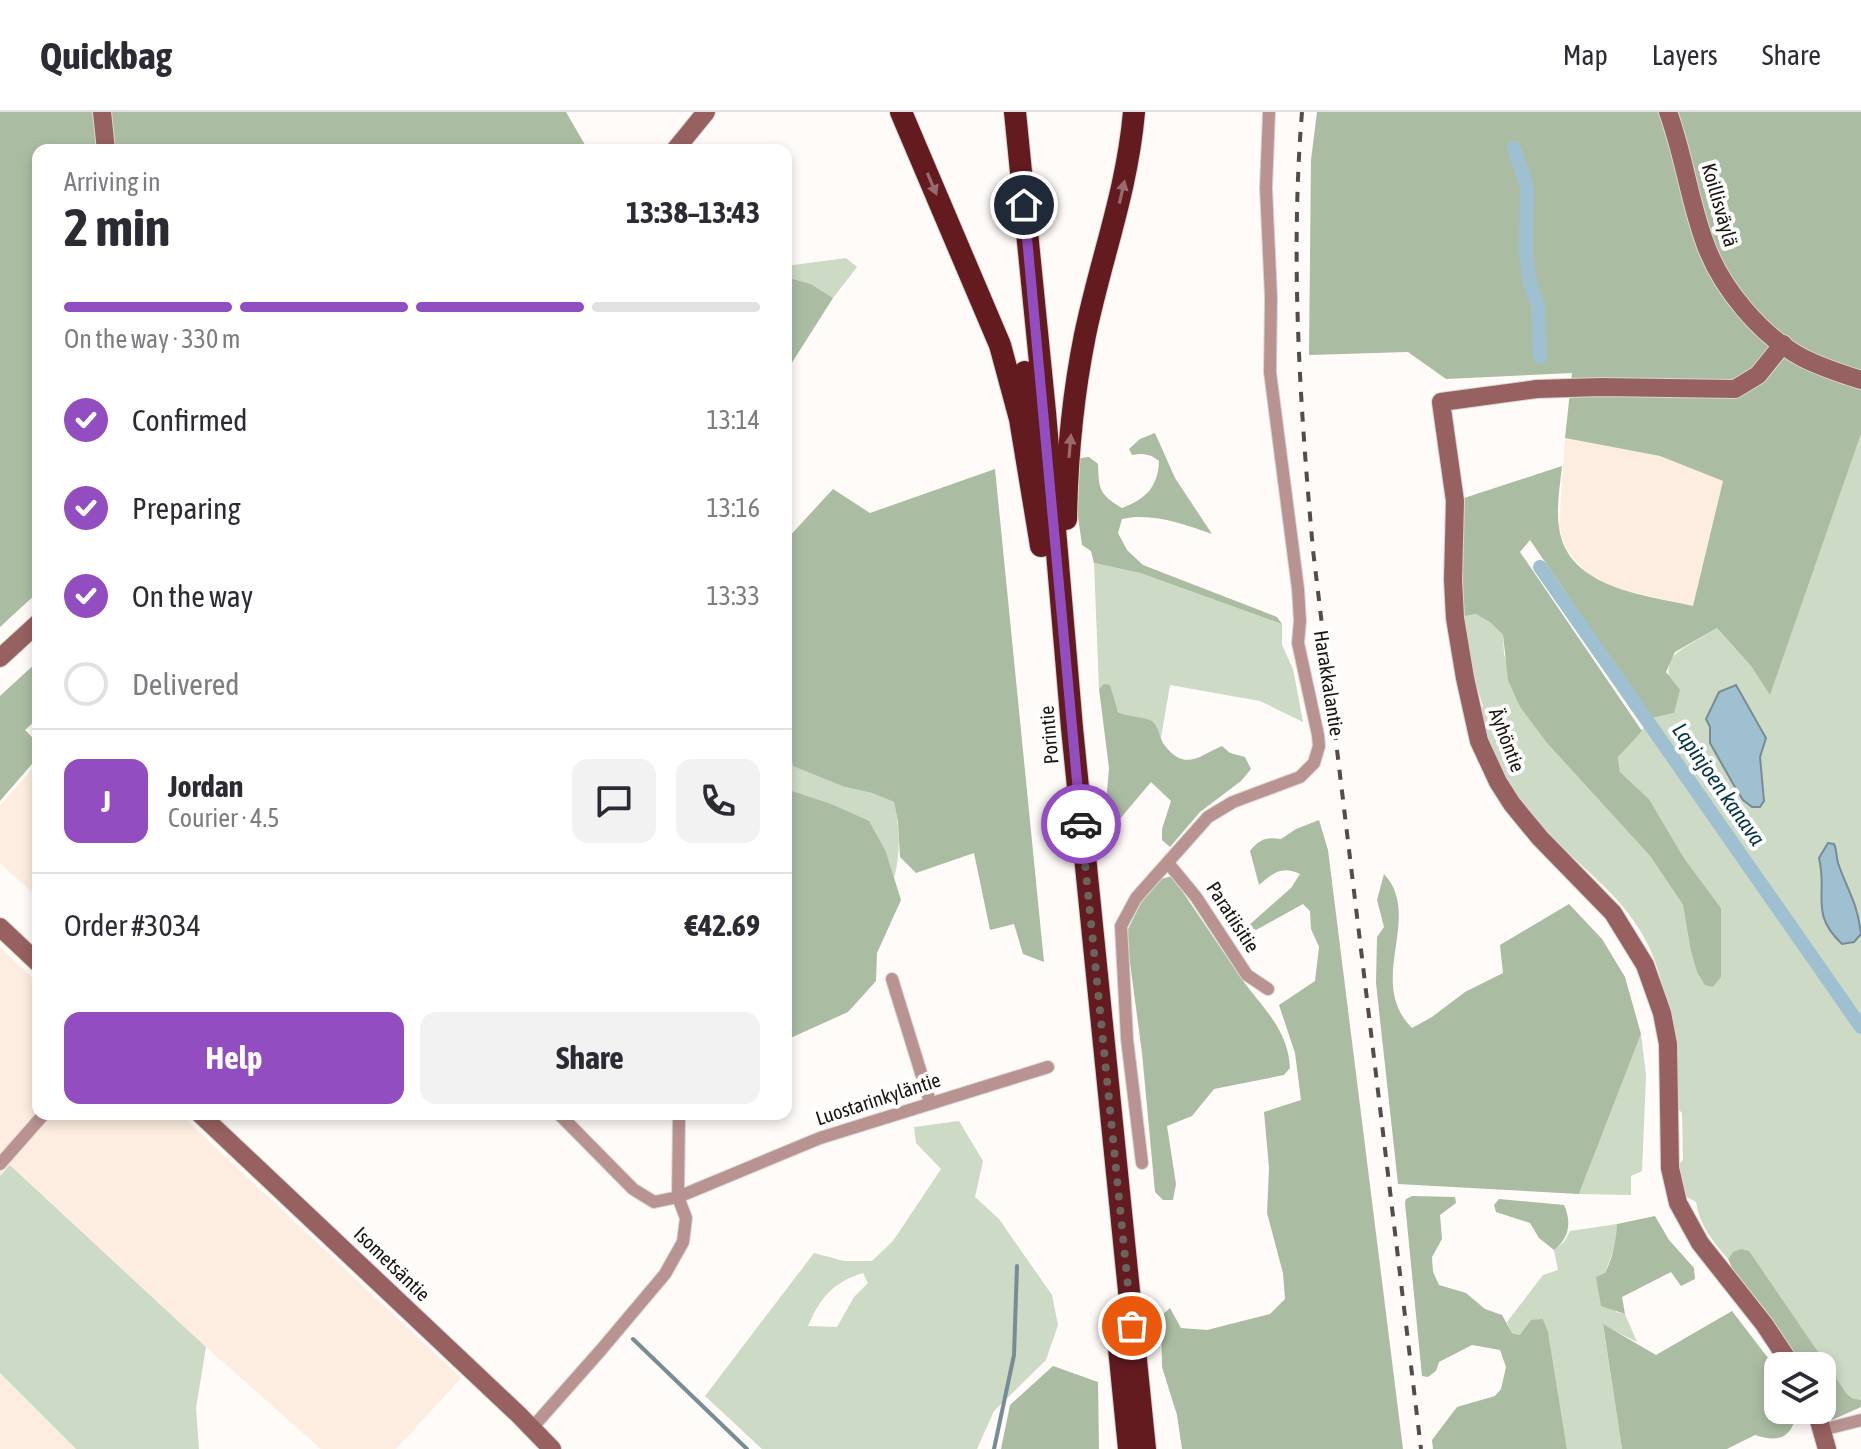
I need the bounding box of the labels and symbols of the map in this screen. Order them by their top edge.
street label: Koillisväylä [1698,160,1743,249]
pin [990,171,1058,239]
one-way arrow [925,172,938,196]
one-way arrow [1117,180,1129,205]
one-way arrow [1064,433,1077,458]
street label: Harakkalantie [1310,629,1349,737]
street label: Porintie [1034,705,1063,765]
street label: Äyhöntie [1485,705,1530,775]
water label: Lapinjoen kanava [1667,718,1771,850]
courier [1041,784,1121,864]
street label: Paratiisitie [1202,877,1265,956]
street label: Luostarinkyläntie [813,1068,943,1130]
street label: Isometsäntie [350,1222,435,1305]
pin [1098,1292,1166,1360]

